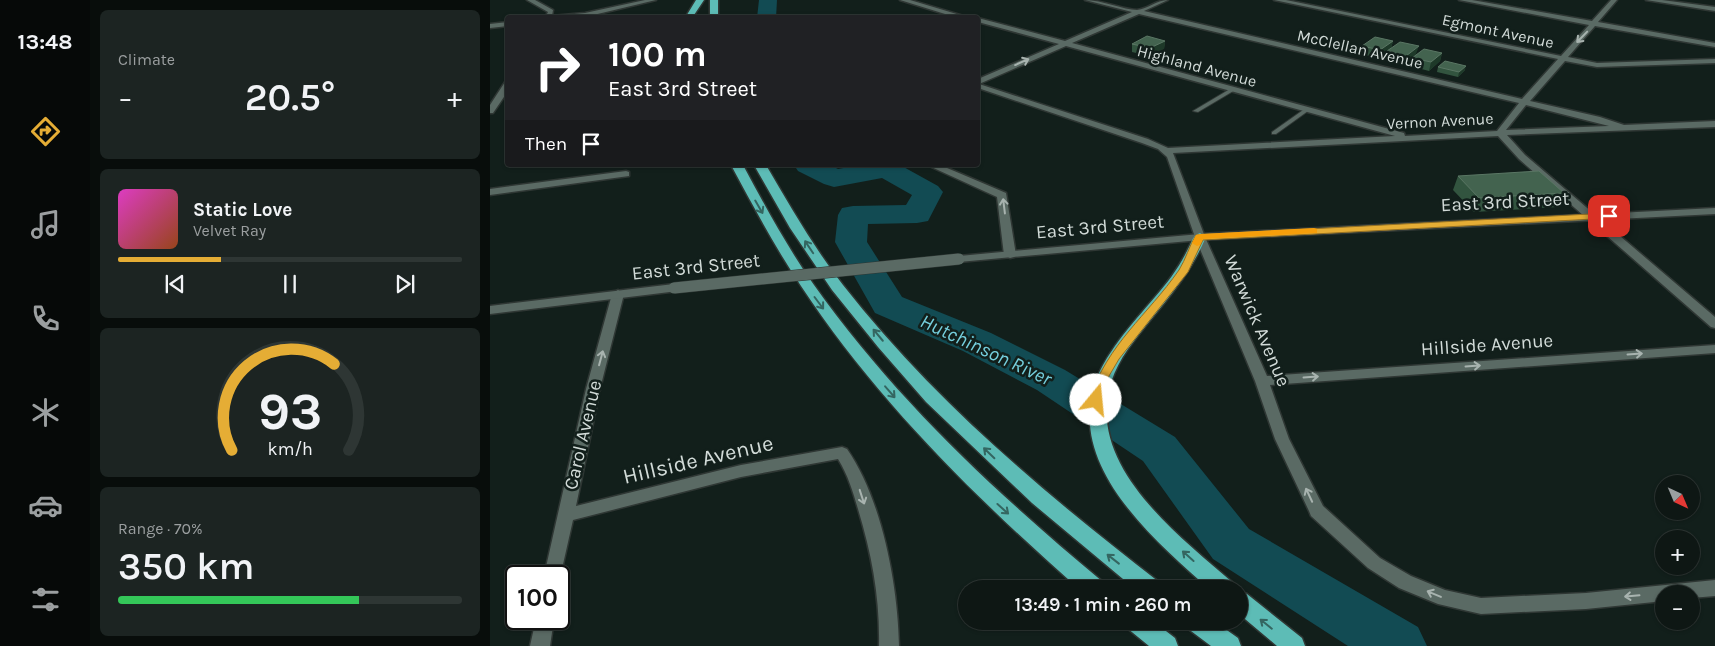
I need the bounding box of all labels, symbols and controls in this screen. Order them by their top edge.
street label: Egmont Avenue [1440,10,1556,52]
street label: McClellan Avenue [1295,25,1425,73]
text: 13:48 [18,29,72,55]
one-way arrow [1576,31,1588,43]
text: 100 m [608,34,707,75]
icon: right [525,35,590,100]
street label: Highland Avenue [1135,41,1259,91]
text: Climate [118,50,175,69]
one-way arrow [1014,56,1029,66]
text: 20.5° [245,75,335,120]
text: East 3rd Street [608,76,757,102]
text: − [118,81,133,114]
text: + [447,81,462,114]
street label: Vernon Avenue [1386,109,1494,133]
icon: directions [28,114,63,149]
icon: arrive [577,130,605,158]
text: Then [525,133,567,155]
street label: East 3rd Street [1440,188,1570,216]
pin [1588,195,1630,237]
one-way arrow [999,198,1009,214]
text: Static Love [193,199,292,221]
one-way arrow [754,200,764,215]
icon: arrive [1595,202,1623,230]
icon: music [28,207,63,242]
street label: East 3rd Street [1035,210,1165,244]
text: Velvet Ray [193,221,266,240]
one-way arrow [804,240,814,254]
street label: East 3rd Street [631,249,761,285]
street label: Warwick Avenue [1219,252,1295,390]
icon: previous [161,270,189,298]
icon: pause [276,270,304,298]
icon: next [391,270,419,298]
one-way arrow [814,296,824,310]
icon: phone [28,301,63,336]
water label: Hutchinson River [917,310,1056,391]
one-way arrow [872,329,883,342]
street label: Hillside Avenue [1420,329,1554,361]
one-way arrow [597,350,607,366]
one-way arrow [1627,350,1643,359]
one-way arrow [1465,361,1481,370]
position arrow [1069,373,1121,425]
one-way arrow [1302,373,1318,382]
street label: Carol Avenue [560,378,606,492]
text: 93 [258,381,322,442]
one-way arrow [884,386,895,399]
icon: climate [28,395,63,430]
street label: Hillside Avenue [620,430,776,490]
text: km/h [267,439,313,460]
one-way arrow [983,447,995,459]
north arrow [1655,475,1700,520]
map controls [1655,475,1700,630]
icon: car [28,488,63,523]
one-way arrow [1304,488,1313,503]
one-way arrow [858,489,868,505]
one-way arrow [996,503,1009,515]
text: Range · 70% [118,519,203,538]
button: + [1655,530,1700,575]
text: 350 km [118,544,254,589]
one-way arrow [1182,550,1195,562]
one-way arrow [1107,553,1120,564]
speed limit sign: 100 [505,565,570,630]
icon: filters [28,582,63,617]
button: − [1655,585,1700,630]
one-way arrow [1427,588,1442,598]
one-way arrow [1624,591,1640,601]
text: 13:49 · 1 min · 260 m [1015,594,1191,616]
one-way arrow [1260,618,1273,629]

